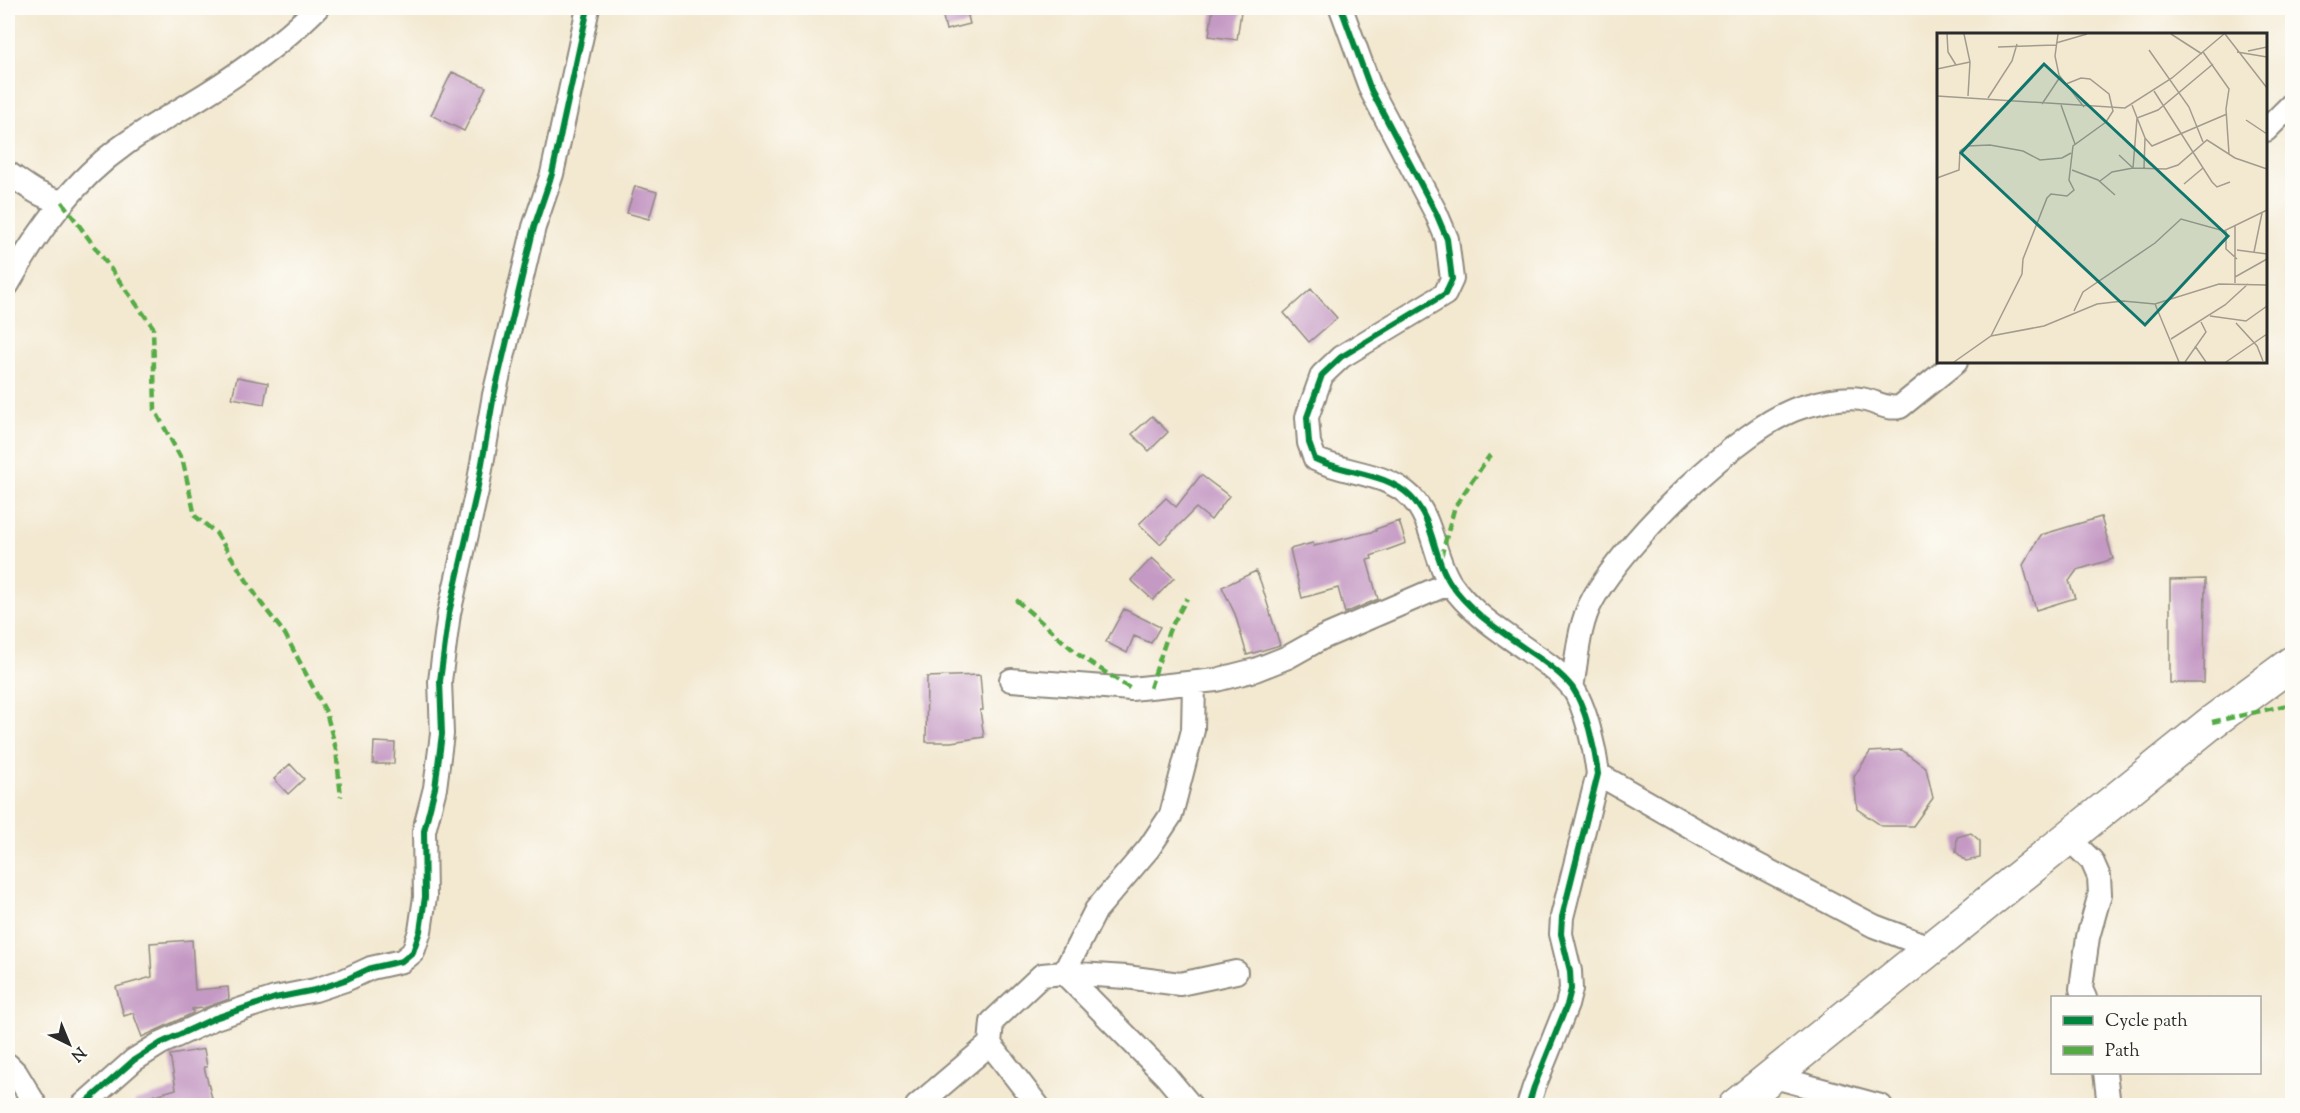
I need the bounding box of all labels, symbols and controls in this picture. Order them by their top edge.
inset map [1937,33,2267,363]
legend [2051,996,2261,1074]
text: Cycle path [2105,1009,2188,1035]
north arrow [39,1014,99,1074]
text: Path [2105,1039,2140,1065]
text: N [65,1040,90,1066]

